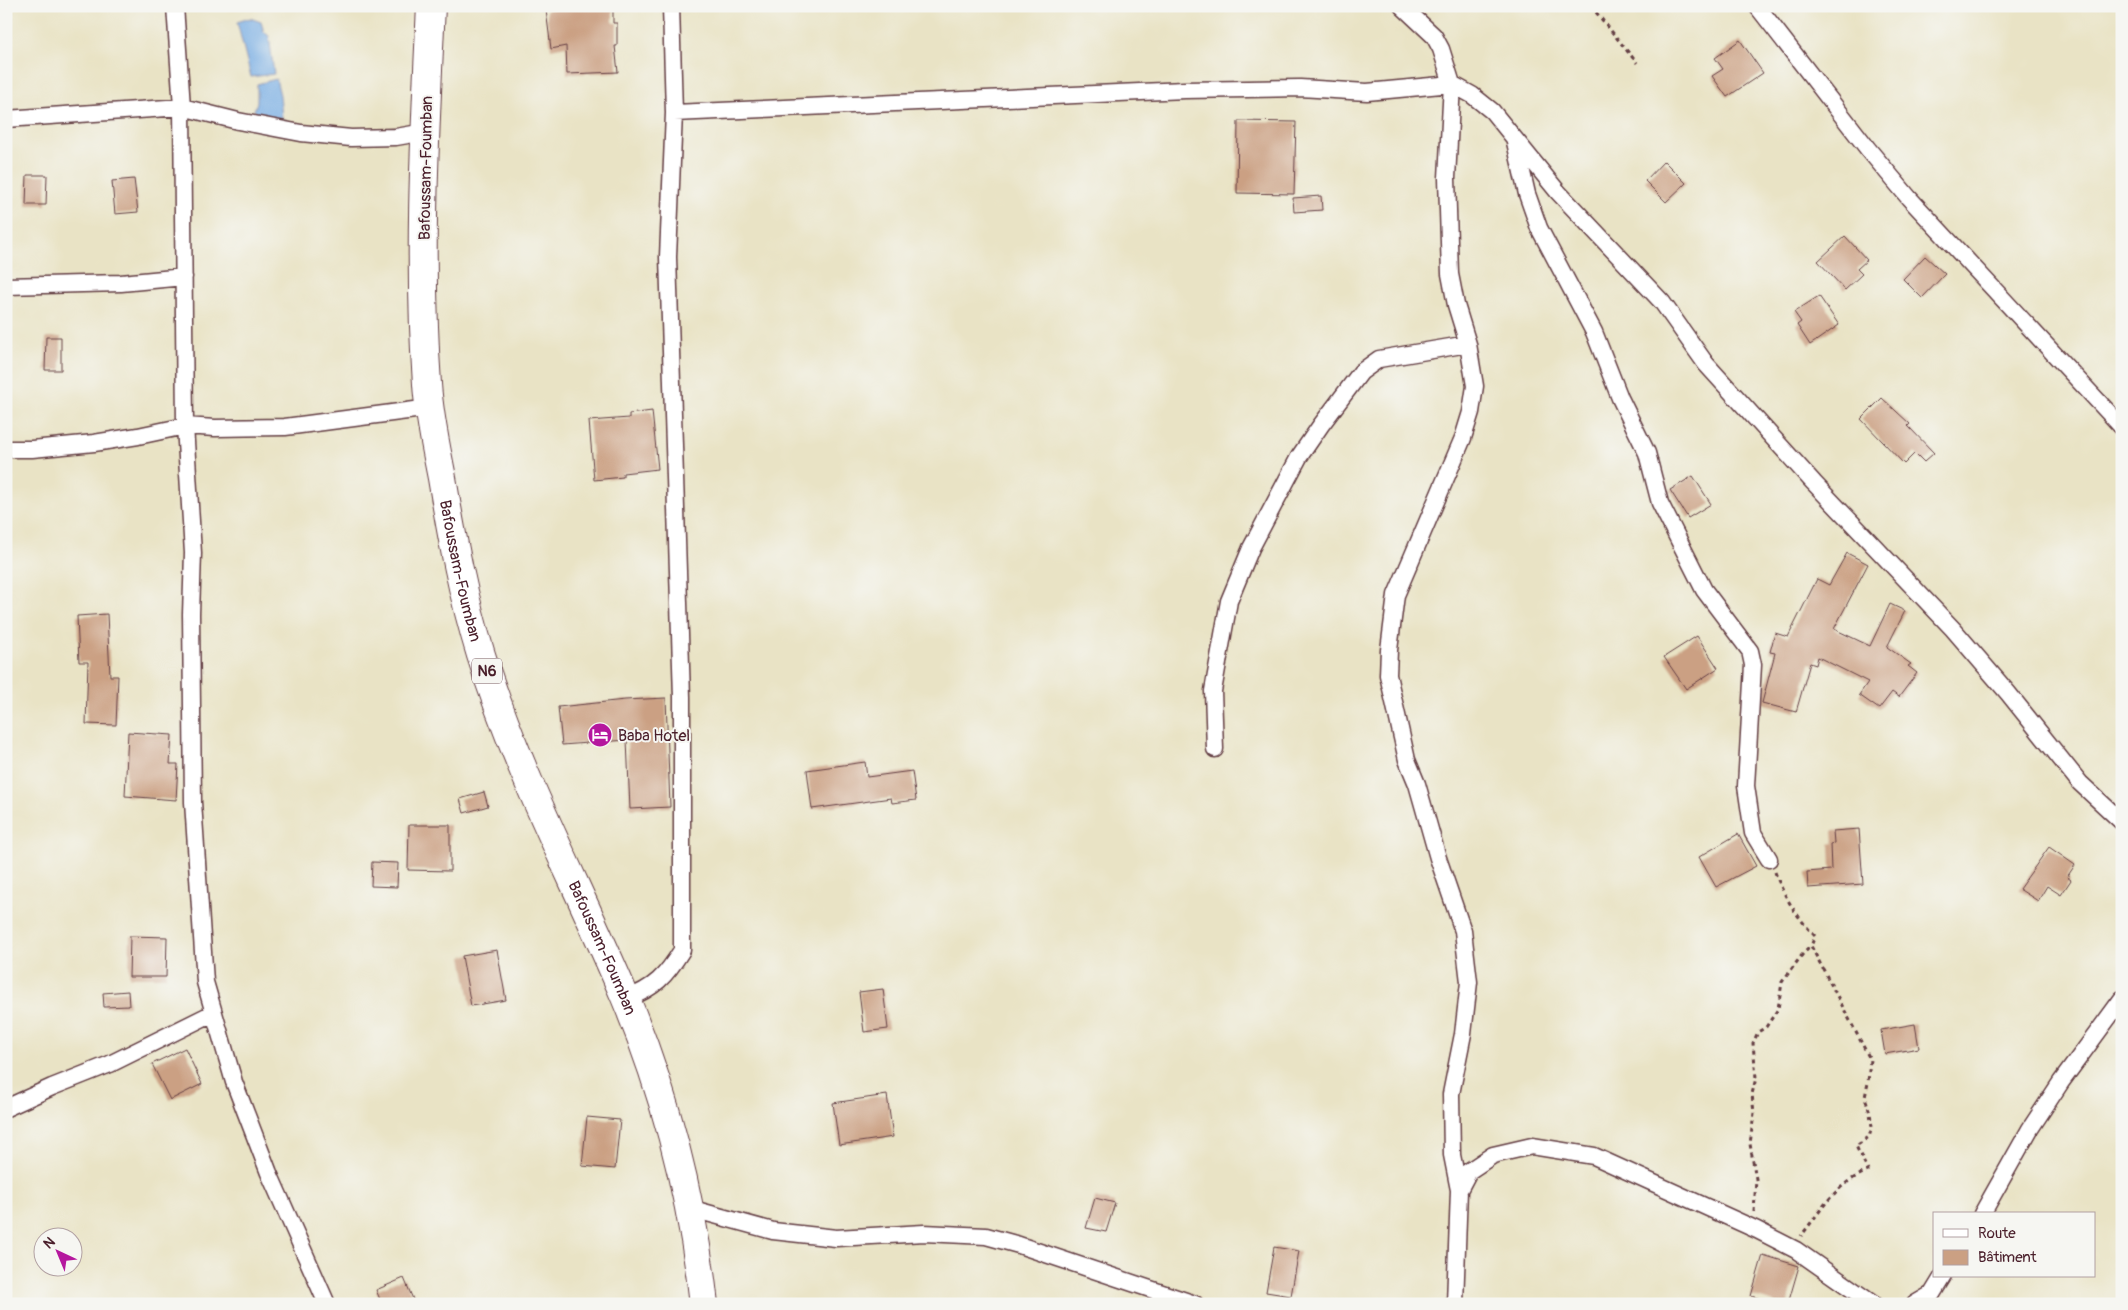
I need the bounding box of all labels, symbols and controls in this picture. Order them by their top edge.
street label: Bafoussam-Foumban [415,96,437,240]
street label: Bafoussam-Foumban [435,498,485,644]
road number: N6 [472,658,502,684]
hotel icon: Baba Hotel [587,722,613,748]
place label: Baba Hotel [618,726,690,746]
street label: Bafoussam-Foumban [563,878,640,1018]
legend [1933,1212,2096,1278]
text: Route [1978,1224,2016,1243]
north arrow [32,1228,82,1278]
text: N [40,1234,59,1252]
text: Bâtiment [1978,1248,2038,1267]

